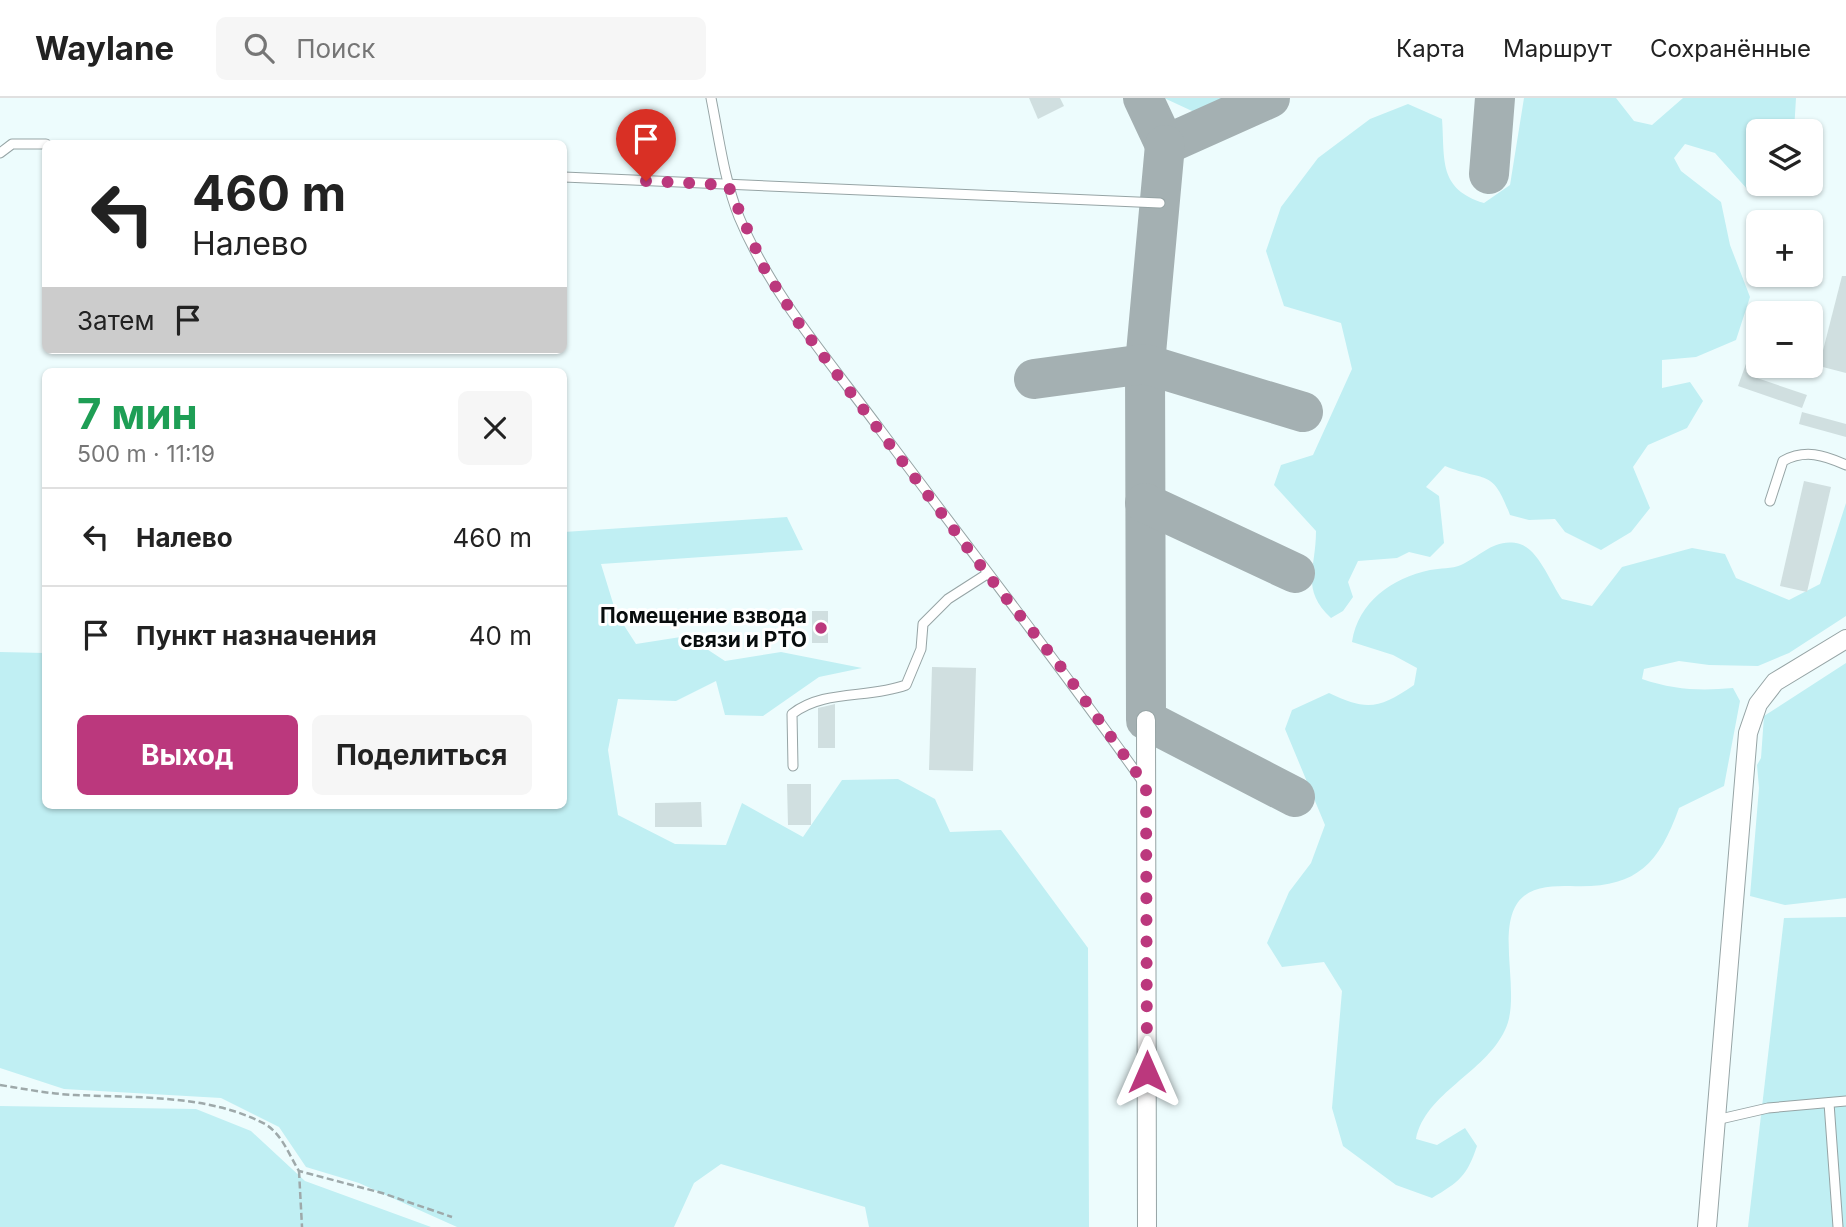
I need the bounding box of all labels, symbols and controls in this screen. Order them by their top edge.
search box [216,17,706,80]
text: Waylane [35,28,174,68]
icon: search [240,29,278,67]
text: Поиск [296,33,375,64]
text: Карта [1396,34,1465,63]
text: Маршрут [1503,34,1612,63]
text: Сохранённые [1650,34,1811,63]
pin [616,109,676,181]
map controls [1746,119,1823,378]
button: layers [1746,119,1823,196]
icon: arrive [627,120,665,158]
text: 460 m [192,164,346,223]
icon: left [77,168,168,259]
button: + [1746,210,1823,287]
text: Налево [192,224,308,263]
icon: arrive [169,301,207,339]
button: − [1746,301,1823,378]
text: Затем [77,305,155,336]
text: 7 мин [77,388,198,439]
button: close [458,391,532,465]
text: 500 m · 11:19 [77,440,215,468]
icon: left [77,518,115,556]
text: Налево [136,522,233,553]
text: 460 m [453,522,532,553]
place label: Помещение взвода связи и РТО [600,603,807,652]
icon: arrive [77,616,115,654]
text: Пункт назначения [136,620,377,651]
text: 40 m [469,620,532,651]
marker: Помещение взвода связи и РТО [813,620,829,636]
button: Выход [77,715,298,795]
button: Поделиться [312,715,532,795]
position arrow [1110,1035,1184,1109]

